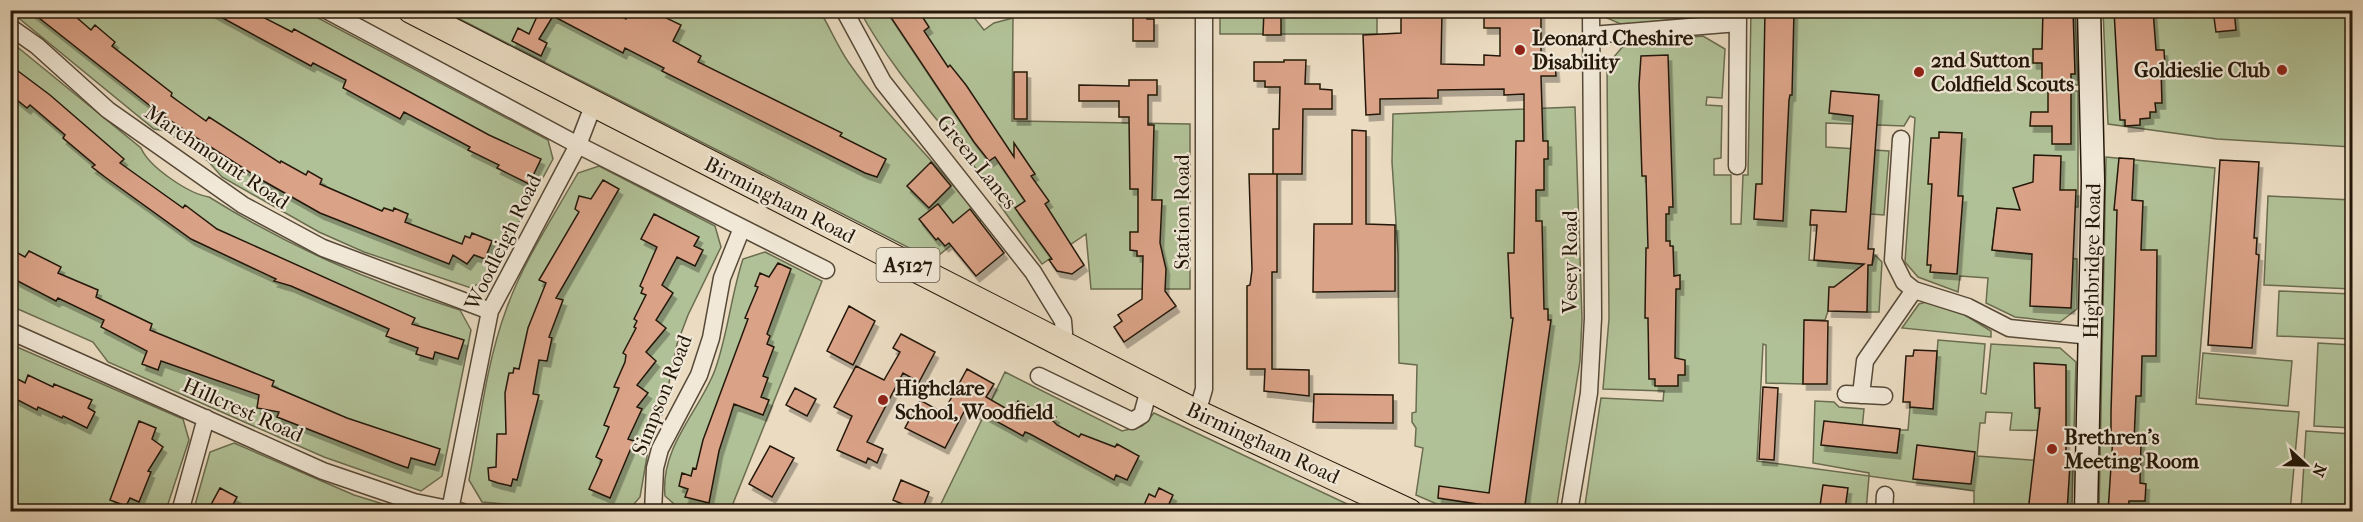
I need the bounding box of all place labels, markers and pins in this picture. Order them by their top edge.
place label: Leonard Cheshire Disability [1532,26,1694,74]
marker: Leonard Cheshire Disability [1513,43,1527,57]
place label: 2nd Sutton Coldfield Scouts [1931,48,2074,96]
place label: Goldieslie Club [2134,58,2270,82]
marker: Goldieslie Club [2275,63,2289,77]
marker: 2nd Sutton Coldfield Scouts [1912,65,1926,79]
place label: Highclare School, Woodfield [895,376,1054,424]
marker: Highclare School, Woodfield [876,393,890,407]
place label: Brethren's Meeting Room [2063,425,2200,473]
marker: Brethren's Meeting Room [2045,442,2059,456]

